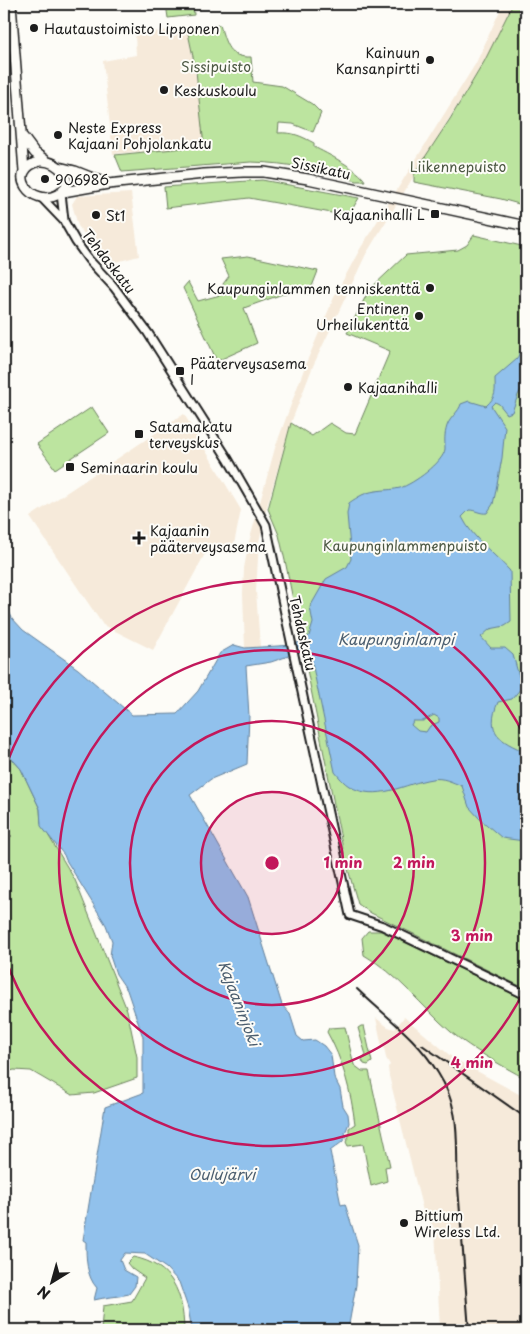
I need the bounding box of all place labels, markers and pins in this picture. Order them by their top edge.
place label: Hautaustoimisto Lipponen [44,18,220,39]
marker: Hautaustoimisto Lipponen [28,22,40,34]
place label: Kainuun Kansanpirtti [336,42,420,79]
marker: Kainuun Kansanpirtti [424,54,436,66]
place label: Keskuskoulu [174,80,257,101]
marker: Keskuskoulu [158,84,170,96]
place label: Neste Express Kajaani Pohjolankatu [68,117,212,154]
marker: Neste Express Kajaani Pohjolankatu [52,129,64,141]
place label: 906986 [55,169,109,190]
marker: 906986 [39,173,51,185]
place label: Kajaanihalli L [333,204,425,225]
place label: St1 [106,205,125,226]
marker: Kajaanihalli L [429,208,441,220]
marker: St1 [90,209,102,221]
place label: Kaupunginlammen tenniskenttä [207,278,420,299]
marker: Kaupunginlammen tenniskenttä [424,282,436,294]
place label: Entinen Urheilukenttä [316,298,409,335]
marker: Entinen Urheilukenttä [413,310,425,322]
place label: Pääterveysasema I [190,353,307,390]
marker: Pääterveysasema I [174,365,186,377]
place label: Kajaanihalli [358,377,438,398]
marker: Kajaanihalli [342,381,354,393]
place label: Satamakatu terveyskus [149,416,232,453]
marker: Satamakatu terveyskus [133,428,145,440]
place label: Seminaarin koulu [80,457,198,478]
marker: Seminaarin koulu [64,461,76,473]
place label: Kajaanin pääterveysasema [150,520,267,557]
marker: Kajaanin pääterveysasema [132,531,146,545]
centre of rings [263,854,281,872]
place label: Bittium Wireless Ltd. [414,1205,500,1242]
marker: Bittium Wireless Ltd. [398,1217,410,1229]

